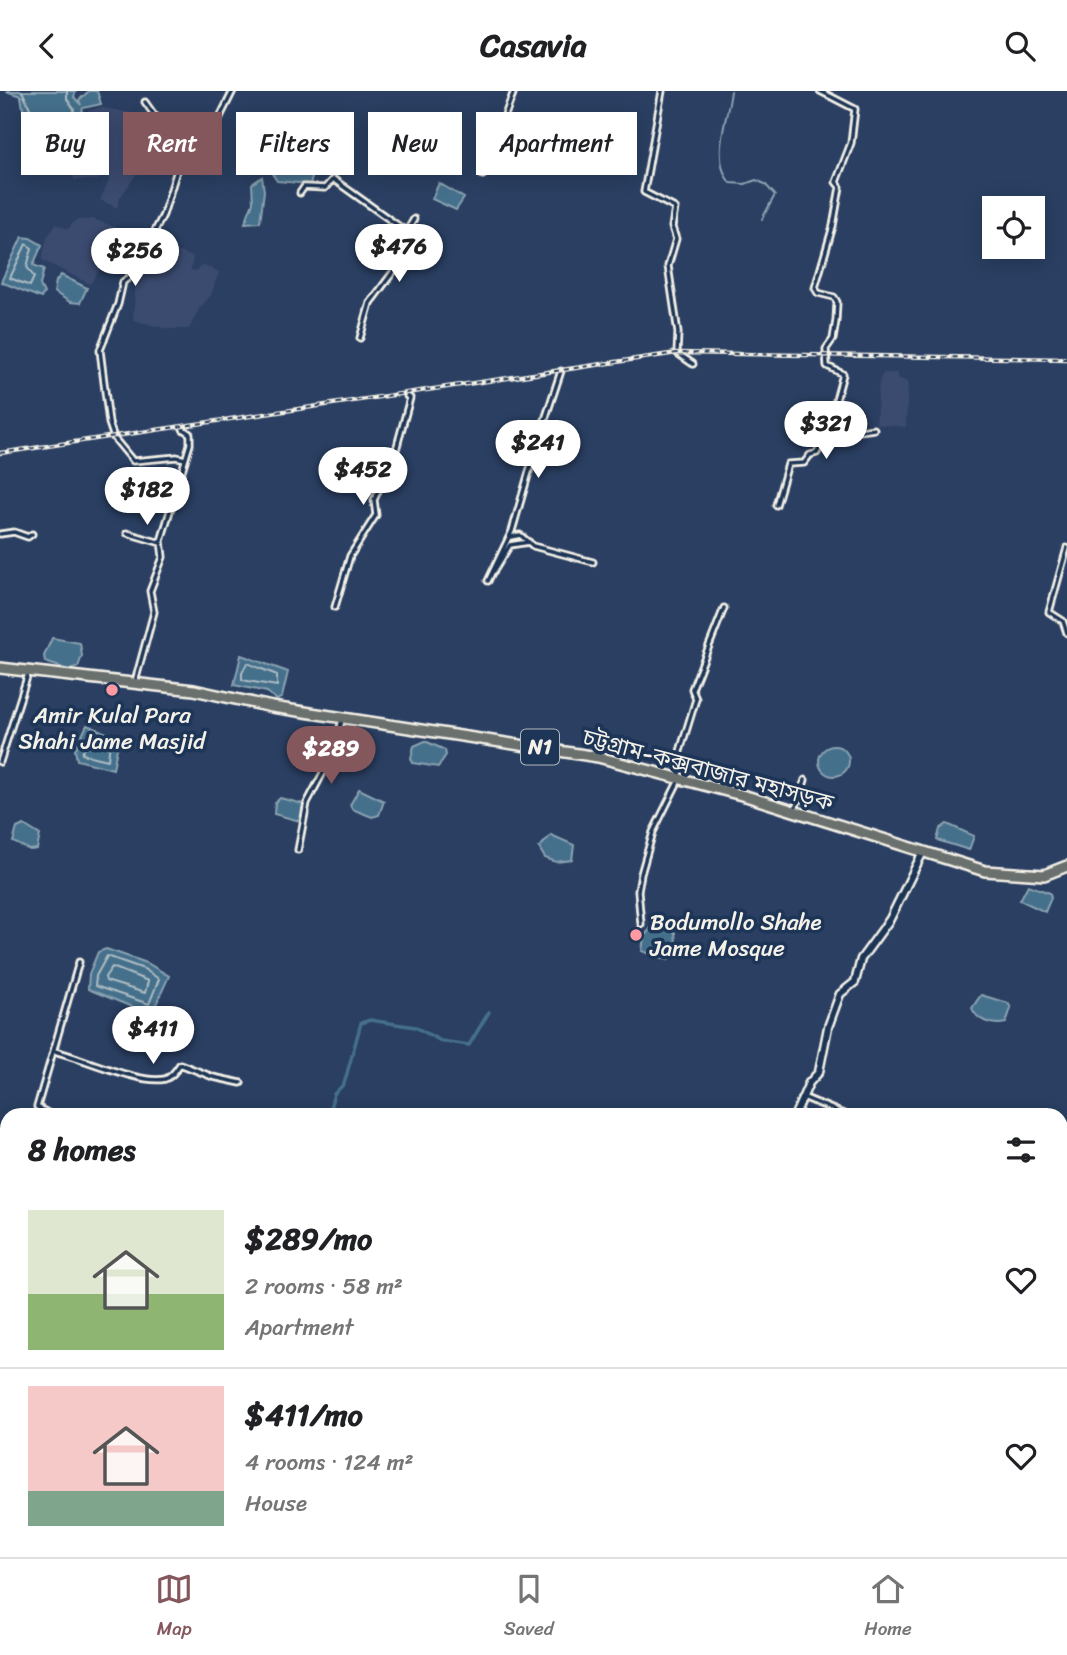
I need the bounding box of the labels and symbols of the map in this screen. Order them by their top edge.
pin: $476 [358,225,440,284]
pin: $256 [94,229,176,288]
pin: $321 [785,401,867,461]
pin: $241 [497,421,579,480]
pin: $452 [322,447,404,507]
pin: $182 [106,467,188,527]
marker: Amir Kulal Para Shahi Jame Masjid [104,682,120,698]
place label: Amir Kulal Para Shahi Jame Masjid [19,695,207,762]
street label: চট্টগ্রাম-কক্সবাজার মহাসড়ক [577,716,839,823]
pin: $289 [290,727,372,786]
road number: N1 [521,729,559,765]
place label: Bodumollo Shahe Jame Mosque [649,902,822,969]
marker: Bodumollo Shahe Jame Mosque [628,927,644,943]
pin: $411 [112,1007,194,1066]

